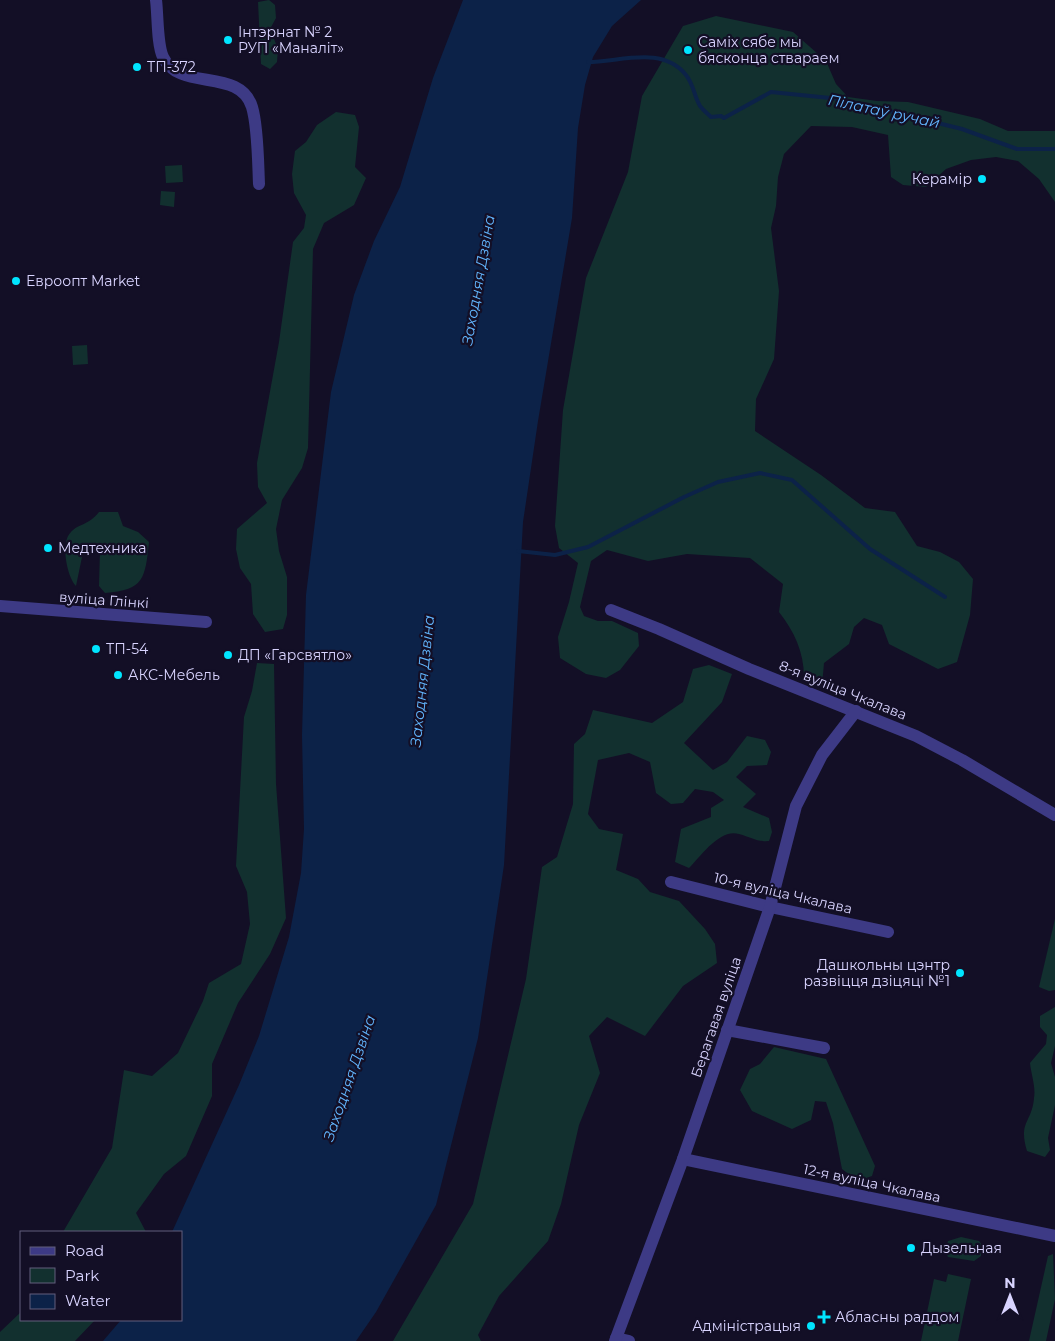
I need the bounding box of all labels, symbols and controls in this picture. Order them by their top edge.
place label: Інтэрнат № 2 РУП «Маналіт» [238,23,344,57]
place label: Саміх сябе мы бясконца ствараем [698,33,839,67]
marker: Інтэрнат № 2 РУП «Маналіт» [222,34,234,46]
marker: Саміх сябе мы бясконца ствараем [682,44,694,56]
place label: ТП-372 [147,58,196,76]
marker: ТП-372 [131,61,143,73]
water label: Пілатаў ручай [826,90,942,132]
place label: Керамір [912,170,972,188]
marker: Керамір [976,173,988,185]
water label: Заходняя Дзвіна [457,213,499,348]
place label: Евроопт Market [26,272,141,290]
marker: Евроопт Market [10,275,22,287]
place label: Медтехника [58,539,146,557]
marker: Медтехника [42,542,54,554]
street label: вуліца Глінкі [58,588,150,612]
water label: Заходняя Дзвіна [406,614,438,749]
place label: ТП-54 [106,640,149,658]
marker: ТП-54 [90,643,102,655]
place label: ДП «Гарсвятло» [238,646,352,664]
marker: ДП «Гарсвятло» [222,649,234,661]
street label: 8-я вуліца Чкалава [777,656,909,724]
place label: АКС-Мебель [128,666,220,684]
marker: АКС-Мебель [112,669,124,681]
street label: 10-я вуліца Чкалава [712,868,854,918]
street label: Берагавая вуліца [687,954,745,1080]
place label: Дашкольны цэнтр развіцця дзіцяці №1 [803,956,950,990]
marker: Дашкольны цэнтр развіцця дзіцяці №1 [954,967,966,979]
water label: Заходняя Дзвіна [318,1012,380,1145]
street label: 12-я вуліца Чкалава [802,1160,942,1206]
legend [20,1231,182,1321]
place label: Дызельная [921,1239,1002,1257]
text: Road [65,1241,104,1260]
marker: Дызельная [905,1242,917,1254]
text: Park [65,1266,99,1285]
north arrow [985,1271,1035,1321]
text: N [1004,1274,1016,1292]
text: Water [65,1291,111,1310]
place label: Абласны раддом [835,1308,959,1326]
marker: Абласны раддом [817,1310,831,1324]
place label: Адміністрацыя [692,1317,801,1335]
marker: Адміністрацыя [805,1320,817,1332]

